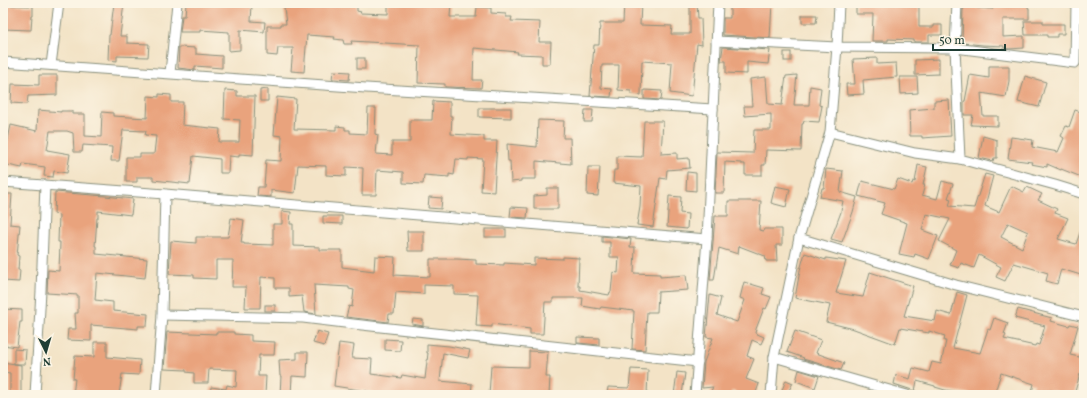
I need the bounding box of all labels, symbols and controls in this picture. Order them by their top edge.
scale bar [933,26,1005,52]
text: 50 m [939,33,965,49]
north arrow [26,332,66,372]
text: N [42,353,51,368]

